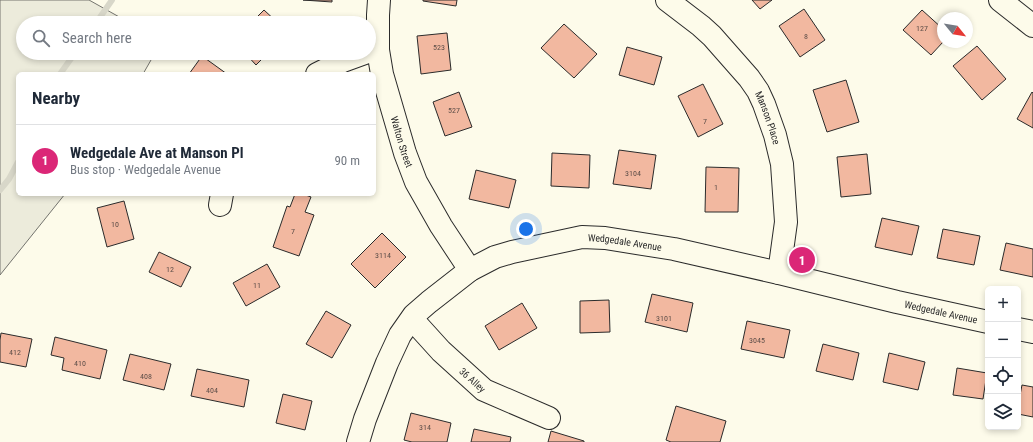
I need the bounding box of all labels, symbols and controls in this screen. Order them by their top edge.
north arrow [937,12,973,48]
search box [16,16,376,60]
house number: 127 [916,24,928,33]
icon: search [30,27,52,49]
text: Search here [62,29,132,47]
house number: 8 [804,32,808,41]
house number: 523 [433,43,445,52]
text: Nearby [32,88,80,108]
street label: Manson Place [753,89,782,146]
house number: 527 [448,106,460,115]
street label: Walton Street [389,115,415,169]
house number: 7 [703,117,707,126]
text: Wedgedale Ave at Manson Pl [70,144,244,162]
text: 1 [42,153,48,168]
text: 90 m [334,153,360,168]
text: Bus stop · Wedgedale Avenue [70,162,221,177]
house number: 3104 [625,169,641,178]
house number: 1 [714,183,718,192]
your location [516,219,536,239]
house number: 10 [111,220,119,229]
house number: 7 [291,227,295,236]
street label: Wedgedale Avenue [588,232,663,253]
pin: 1 [789,245,815,275]
house number: 3114 [375,251,391,260]
house number: 12 [166,265,174,274]
house number: 11 [253,281,261,290]
map controls [985,286,1021,430]
button: + [985,286,1021,322]
street label: Wedgedale Avenue [903,299,979,326]
house number: 3101 [656,314,672,323]
button: − [985,322,1021,358]
house number: 3045 [749,336,765,345]
house number: 412 [9,348,21,357]
button: locate [985,358,1021,394]
house number: 410 [74,359,86,368]
street label: 36 Alley [457,366,488,395]
house number: 408 [140,372,152,381]
house number: 404 [206,386,218,395]
button: layers [985,394,1021,430]
house number: 314 [419,423,431,432]

